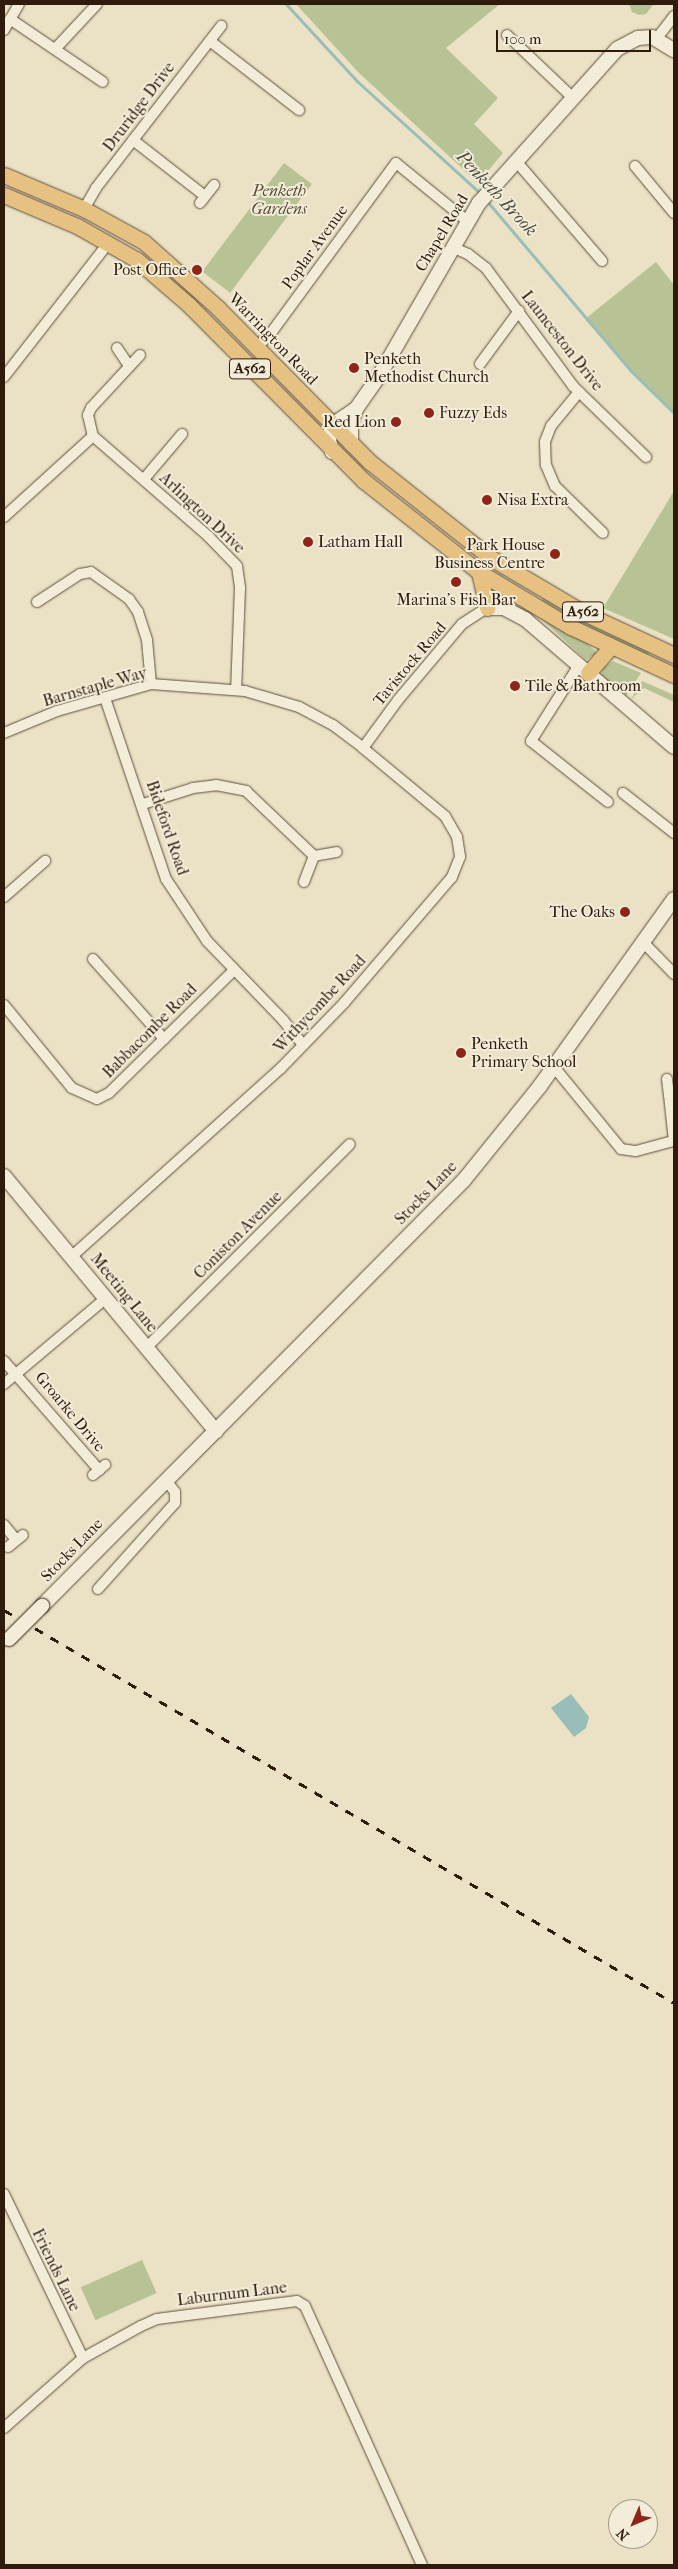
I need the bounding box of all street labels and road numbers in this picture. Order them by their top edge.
street label: Druridge Drive [99,58,179,156]
street label: Chapel Road [411,191,473,275]
street label: Poplar Avenue [278,201,352,293]
street label: Launceston Drive [517,287,607,395]
street label: Warrington Road [224,289,322,389]
road number: A562 [229,356,271,382]
street label: Arlington Drive [155,469,249,557]
road number: A562 [562,600,604,624]
street label: Tavistock Road [369,618,451,710]
street label: Barnstaple Way [41,663,149,711]
street label: Bideford Road [142,778,192,878]
street label: Withycombe Road [270,951,370,1057]
street label: Babbacombe Road [99,980,201,1082]
street label: Stocks Lane [391,1157,461,1229]
street label: Coniston Avenue [190,1187,286,1283]
street label: Meeting Lane [86,1250,162,1336]
street label: Groarke Drive [31,1368,109,1456]
street label: Stocks Lane [37,1514,107,1586]
street label: Friends Lane [28,2226,84,2314]
street label: Laburnum Lane [176,2278,288,2310]

